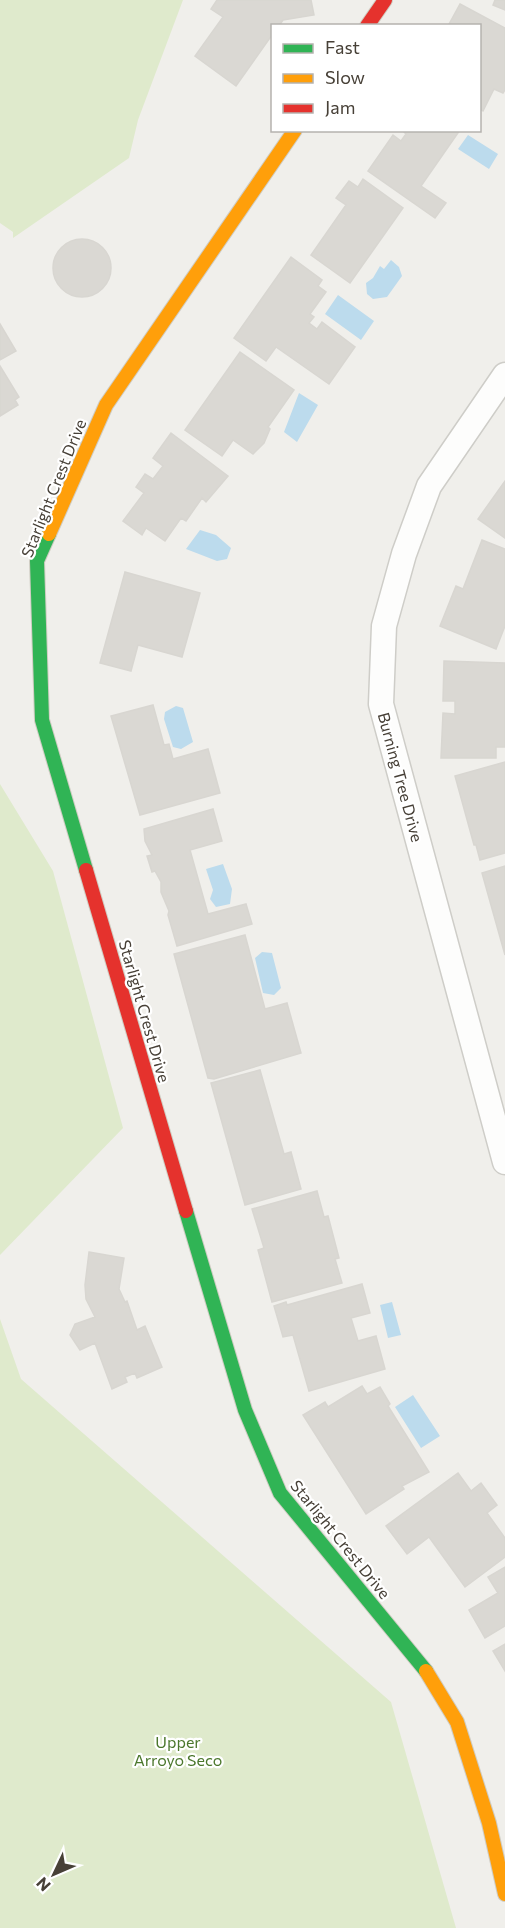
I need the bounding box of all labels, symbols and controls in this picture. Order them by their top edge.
legend [271,24,481,132]
text: Fast [325,36,360,58]
text: Slow [325,66,365,88]
text: Jam [325,96,355,118]
street label: Starlight Crest Drive [17,416,89,560]
street label: Burning Tree Drive [375,710,427,844]
street label: Starlight Crest Drive [116,938,174,1084]
street label: Starlight Crest Drive [287,1476,395,1602]
park label: Upper Arroyo Seco [134,1732,222,1769]
north arrow [24,1844,84,1904]
text: N [32,1874,54,1896]

